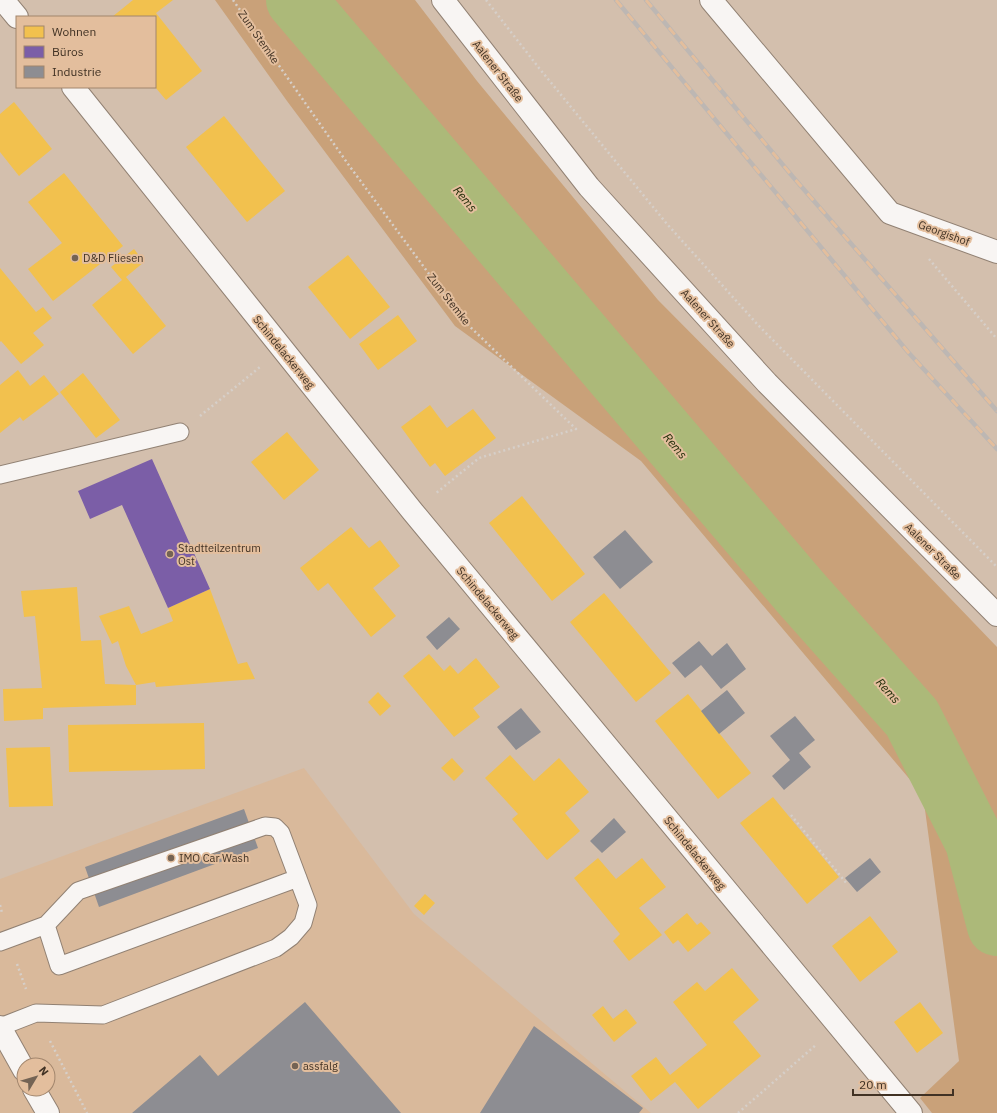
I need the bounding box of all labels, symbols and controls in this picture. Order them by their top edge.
street label: Zum Stemke [235,7,283,67]
legend [16,16,156,88]
text: Wohnen [52,24,96,39]
street label: Aalener Straße [470,37,526,105]
text: Büros [52,44,84,59]
text: Industrie [52,64,102,79]
water label: Rems [450,183,481,215]
street label: Georgishof [916,217,972,249]
place label: D&D Fliesen [83,251,144,265]
marker: D&D Fliesen [70,253,80,263]
street label: Zum Stemke [424,270,474,328]
street label: Aalener Straße [678,286,738,350]
street label: Schindelackerweg [250,313,318,392]
water label: Rems [660,430,691,462]
street label: Aalener Straße [902,520,964,582]
place label: Stadtteilzentrum Ost [178,541,261,568]
marker: Stadtteilzentrum Ost [165,549,175,559]
street label: Schindelackerweg [454,564,522,642]
water label: Rems [873,675,904,707]
street label: Schindelackerweg [661,814,729,893]
place label: IMO Car Wash [179,851,249,865]
marker: IMO Car Wash [166,853,176,863]
north arrow [16,1057,56,1097]
place label: assfalg [303,1059,338,1073]
marker: assfalg [290,1061,300,1071]
text: N [36,1063,52,1078]
scale bar [853,1071,953,1097]
text: 20 m [859,1077,887,1092]

